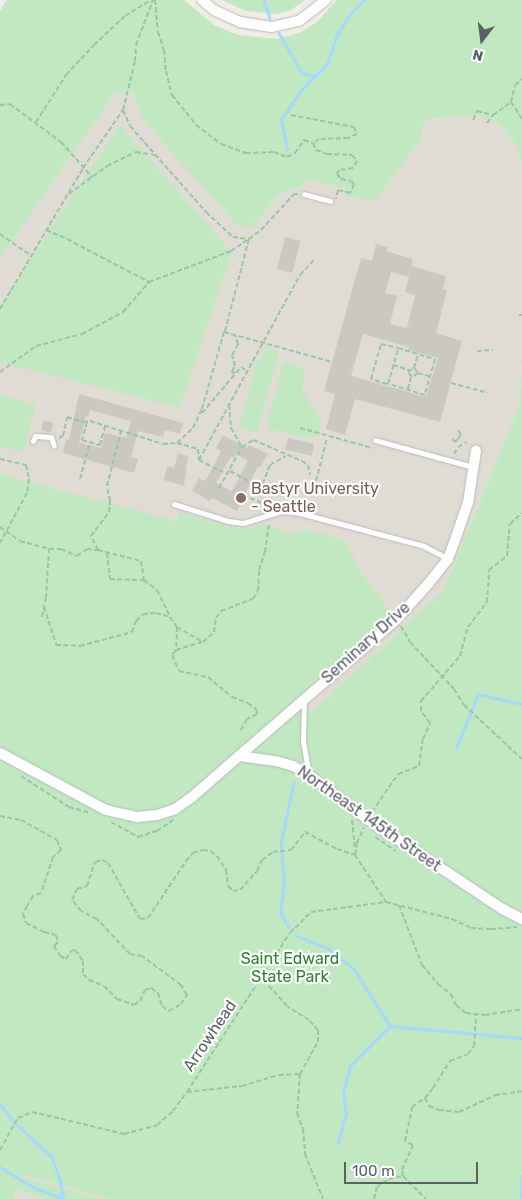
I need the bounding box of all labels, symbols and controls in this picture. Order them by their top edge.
north arrow [457,15,507,65]
text: N [471,45,485,64]
place label: Bastyr University - Seattle [251,479,379,517]
marker: Bastyr University - Seattle [235,492,247,504]
street label: Seminary Drive [318,598,414,688]
street label: Northeast 145th Street [293,762,445,876]
park label: Saint Edward State Park [241,949,339,987]
street label: Arrowhead [179,997,241,1075]
scale bar [347,1152,481,1184]
text: 100 m [352,1162,394,1180]

